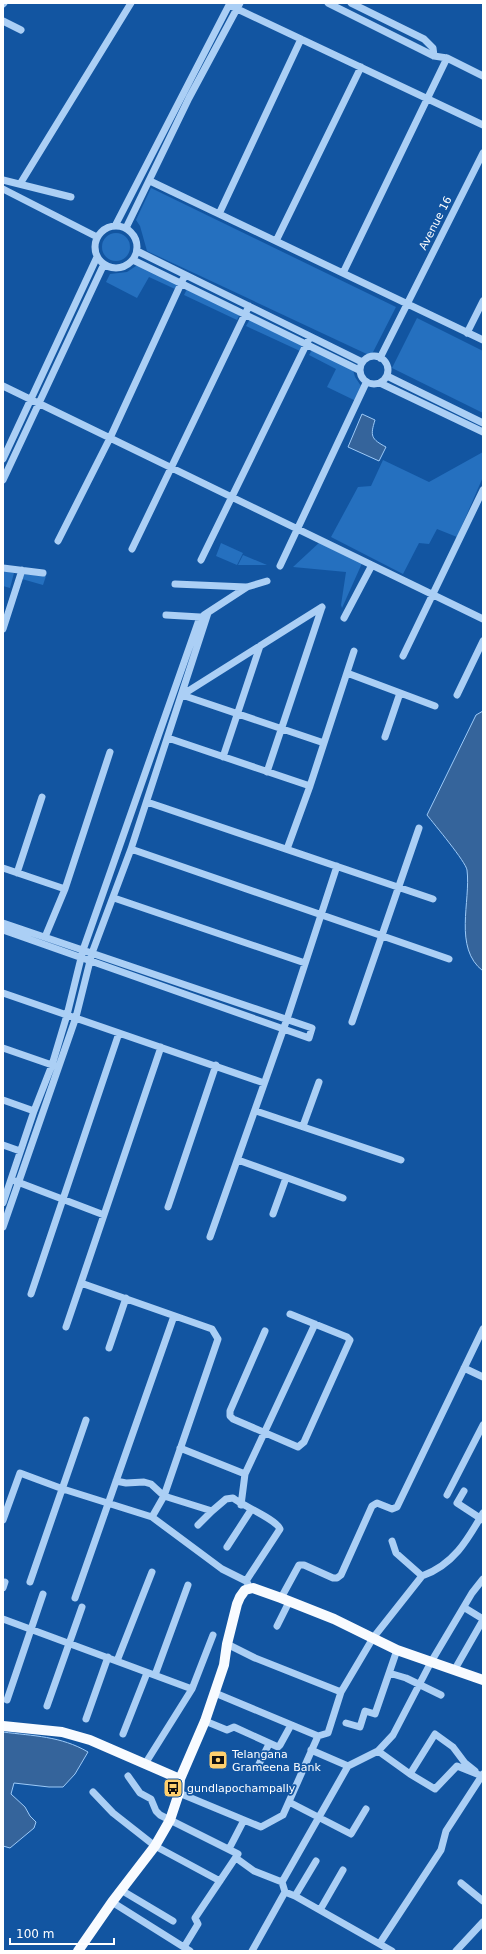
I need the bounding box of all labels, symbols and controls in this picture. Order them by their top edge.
street label: Avenue 16 [416,194,454,252]
place label: Telangana Grameena Bank [231,1748,322,1774]
bank icon: Telangana Grameena Bank [207,1749,229,1771]
bus stop icon: gundlapochampally [162,1777,184,1799]
place label: gundlapochampally [187,1782,296,1795]
scale bar [10,1920,114,1946]
text: 100 m [16,1927,54,1941]

